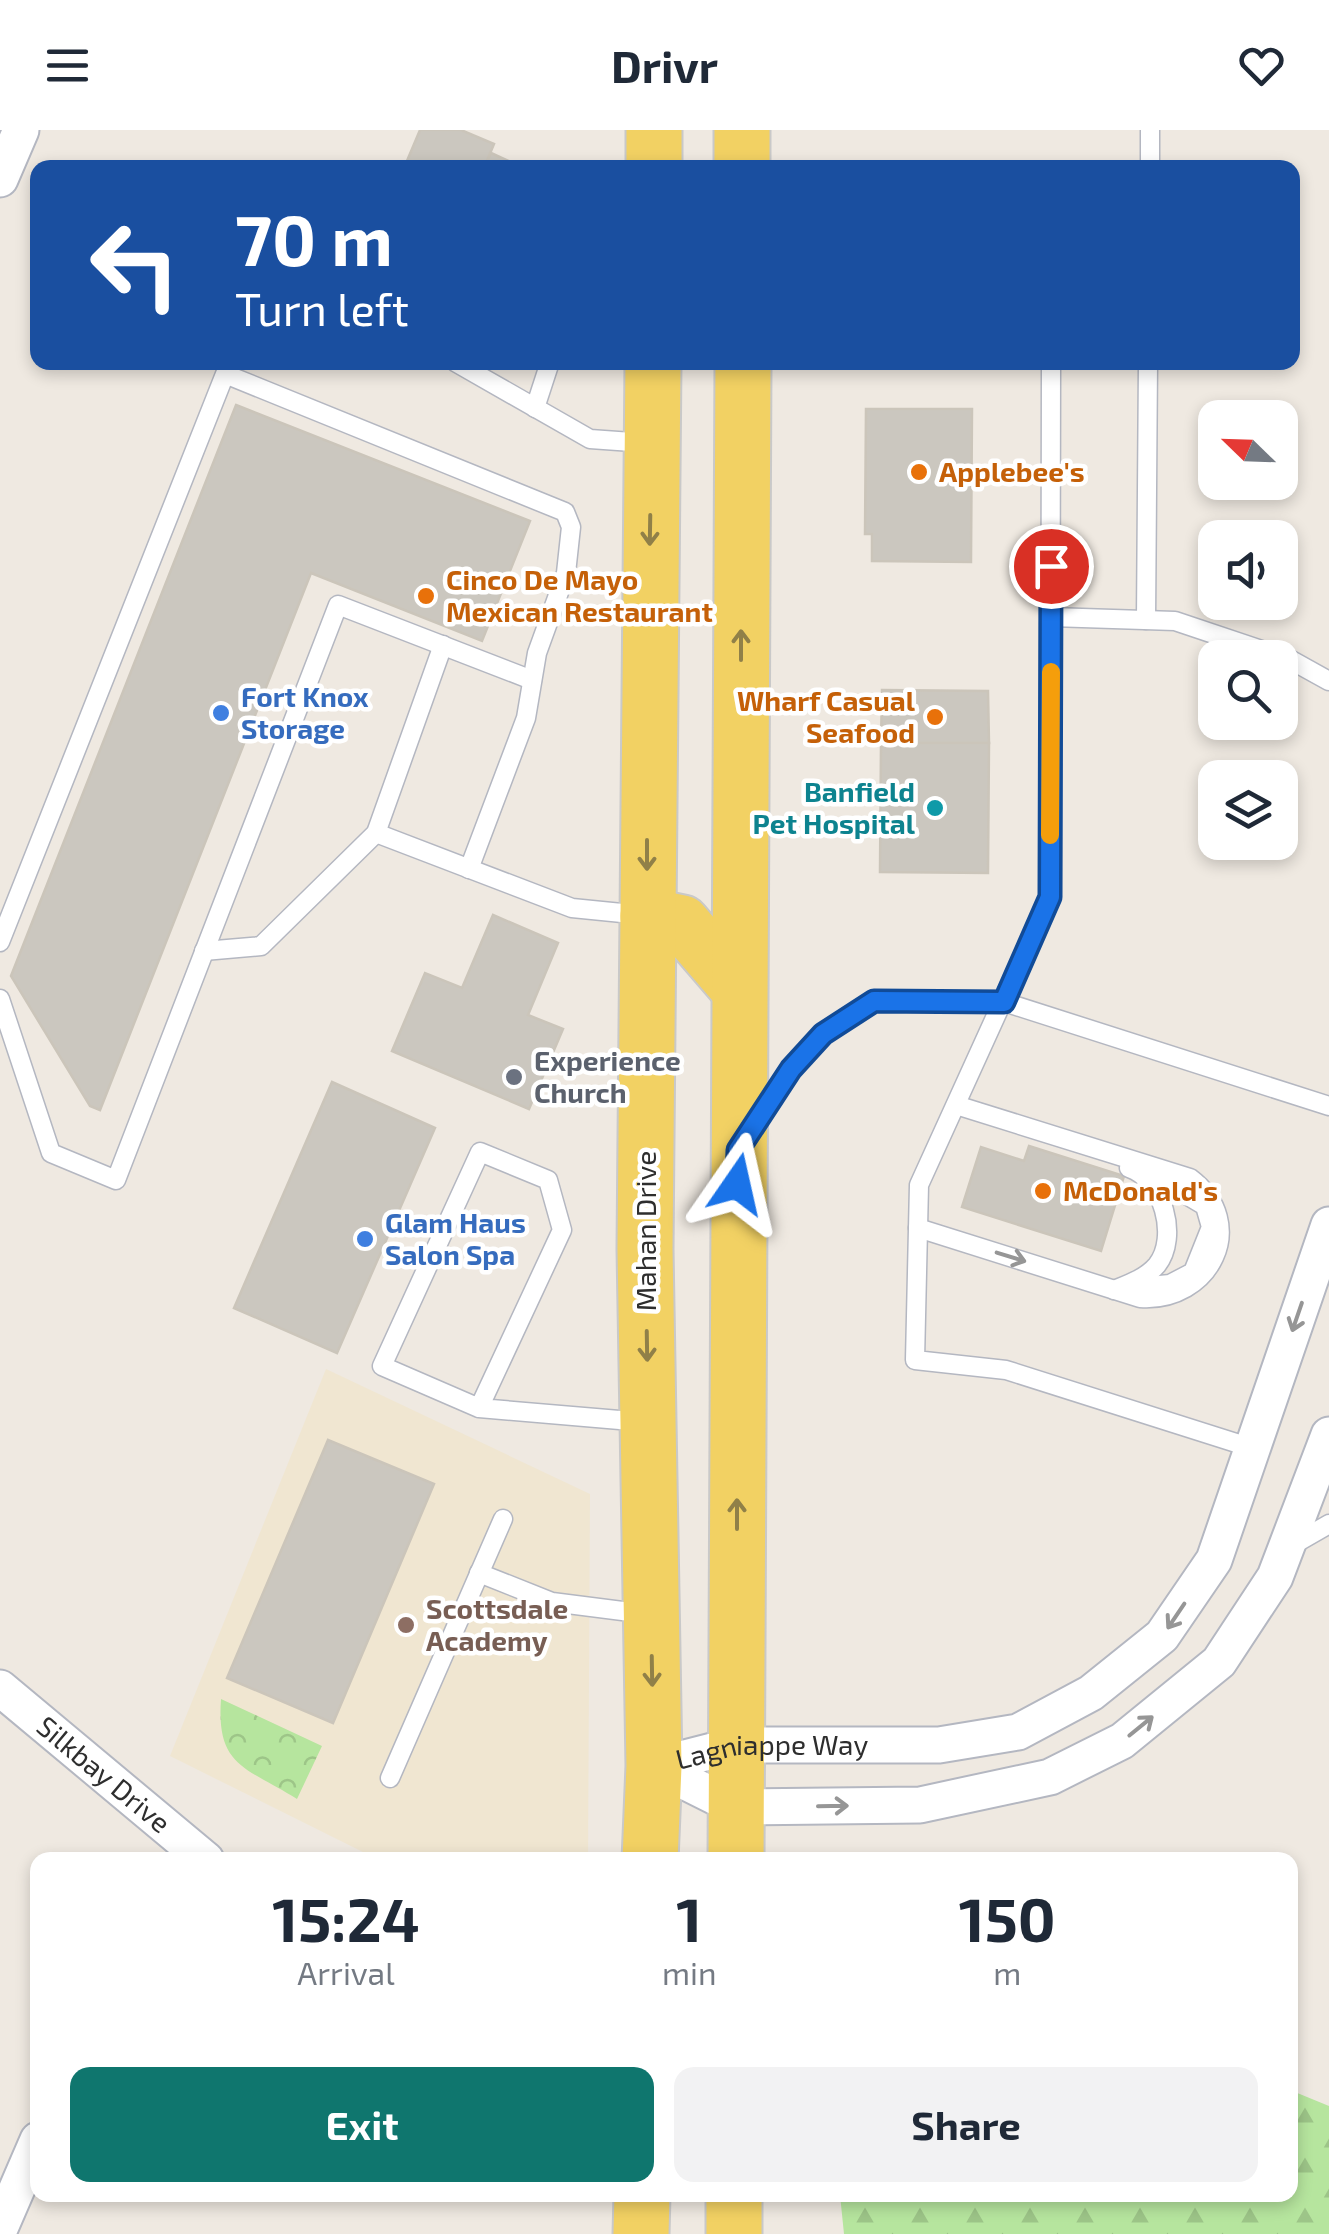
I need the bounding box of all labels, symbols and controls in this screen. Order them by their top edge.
icon: menu [40,38,95,93]
text: Drivr [611,38,718,92]
icon: heart [1234,38,1289,93]
text: 70 m [235,196,393,280]
icon: left [70,200,200,330]
text: Turn left [235,281,409,335]
north arrow [1198,400,1298,500]
map controls [1198,400,1298,860]
place label: Applebee's [939,454,1085,488]
marker: Applebee's [908,461,930,483]
one-way arrow [640,512,660,545]
button: sound [1198,520,1298,620]
pin [1009,524,1094,609]
icon: arrive [1024,539,1079,594]
place label: Cinco De Mayo Mexican Restaurant [446,562,713,628]
marker: Cinco De Mayo Mexican Restaurant [415,585,437,607]
one-way arrow [732,629,750,662]
button: search [1198,640,1298,740]
place label: Fort Knox Storage [241,679,369,745]
place label: Wharf Casual Seafood [737,683,916,749]
marker: Fort Knox Storage [210,702,232,724]
marker: Wharf Casual Seafood [924,706,946,728]
button: layers [1198,760,1298,860]
place label: Banfield Pet Hospital [753,774,916,840]
marker: Banfield Pet Hospital [924,797,946,819]
one-way arrow [638,838,656,870]
place label: Experience Church [534,1043,681,1109]
marker: Experience Church [503,1066,525,1088]
position arrow [685,1132,789,1236]
street label: Mahan Drive [628,1151,662,1311]
place label: McDonald's [1063,1173,1218,1207]
marker: McDonald's [1032,1180,1054,1202]
place label: Glam Haus Salon Spa [385,1205,526,1271]
marker: Glam Haus Salon Spa [354,1228,376,1250]
one-way arrow [995,1250,1026,1268]
one-way arrow [1287,1300,1305,1331]
one-way arrow [638,1330,656,1362]
one-way arrow [728,1499,746,1532]
place label: Scottsdale Academy [426,1591,568,1657]
one-way arrow [1165,1602,1186,1629]
marker: Scottsdale Academy [395,1614,417,1636]
one-way arrow [642,1654,662,1687]
street label: Silkbay Drive [31,1708,178,1839]
one-way arrow [1128,1715,1154,1737]
street label: Lagniappe Way [672,1727,868,1776]
one-way arrow [816,1796,849,1816]
text: 15:24 [272,1882,420,1954]
text: 1 [676,1882,702,1954]
text: 150 [959,1882,1056,1954]
text: Arrival [297,1953,395,1991]
text: min [662,1953,717,1991]
text: m [993,1953,1021,1991]
button: Exit [70,2067,654,2182]
button: Share [674,2067,1258,2182]

